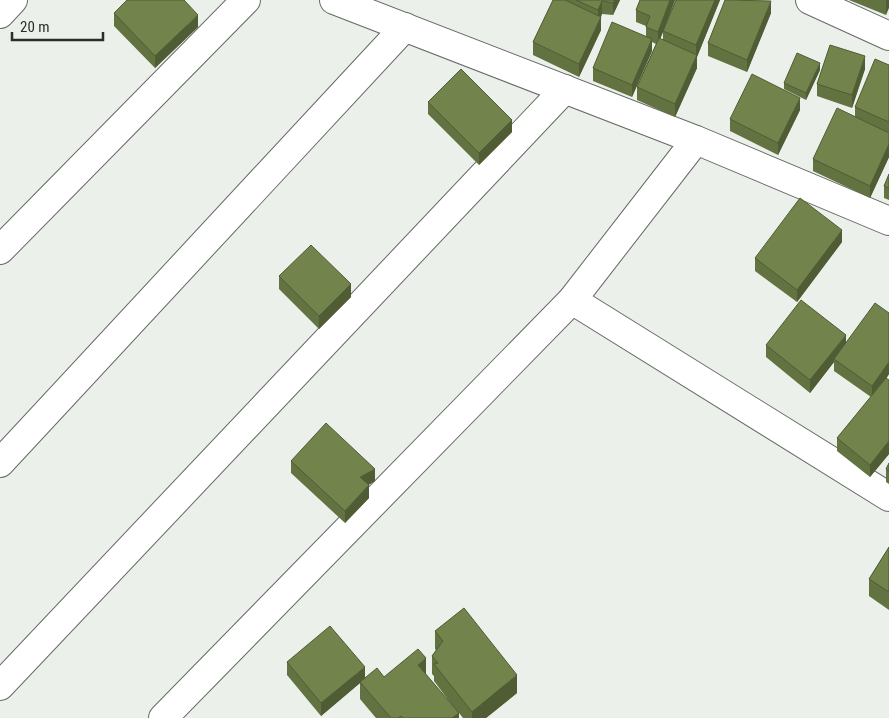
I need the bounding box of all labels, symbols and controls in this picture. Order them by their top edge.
scale bar [12,10,104,42]
text: 20 m [20,18,50,36]

